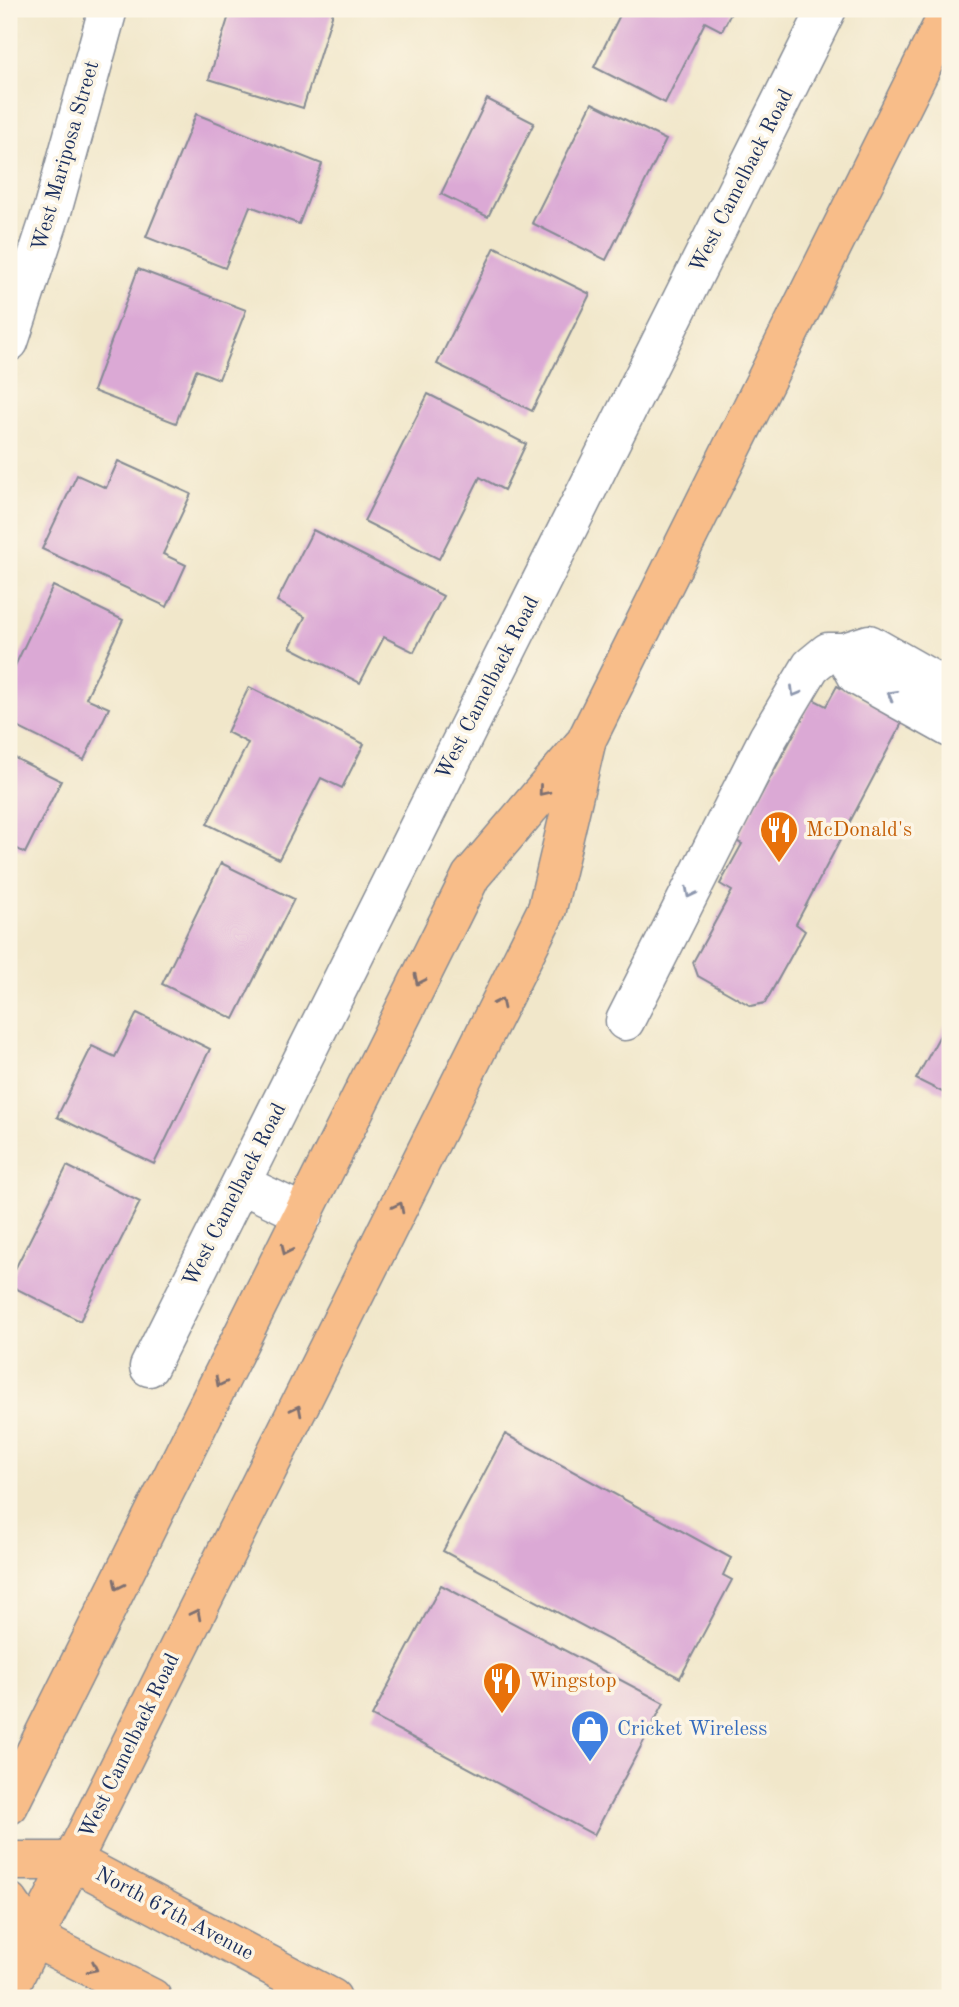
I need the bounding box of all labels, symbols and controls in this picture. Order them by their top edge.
street label: West Mariposa Street [29,58,103,254]
street label: West Camelback Road [687,86,797,276]
street label: West Camelback Road [433,593,543,783]
one-way arrow [791,685,804,698]
one-way arrow [886,690,899,703]
one-way arrow [539,783,551,796]
restaurant icon: McDonald's [758,809,800,864]
place label: McDonald's [806,820,912,841]
one-way arrow [684,886,698,899]
one-way arrow [414,973,428,985]
one-way arrow [492,998,506,1010]
street label: West Camelback Road [180,1100,290,1290]
one-way arrow [391,1202,405,1214]
one-way arrow [281,1243,295,1255]
one-way arrow [214,1375,228,1387]
one-way arrow [289,1405,303,1417]
one-way arrow [112,1578,126,1590]
one-way arrow [187,1609,201,1621]
street label: West Camelback Road [76,1650,184,1842]
restaurant icon: Wingstop [481,1660,523,1715]
place label: Wingstop [529,1671,617,1692]
shop icon: Cricket Wireless [569,1708,611,1763]
place label: Cricket Wireless [617,1719,767,1740]
street label: North 67th Avenue [92,1864,256,1964]
one-way arrow [86,1959,98,1973]

